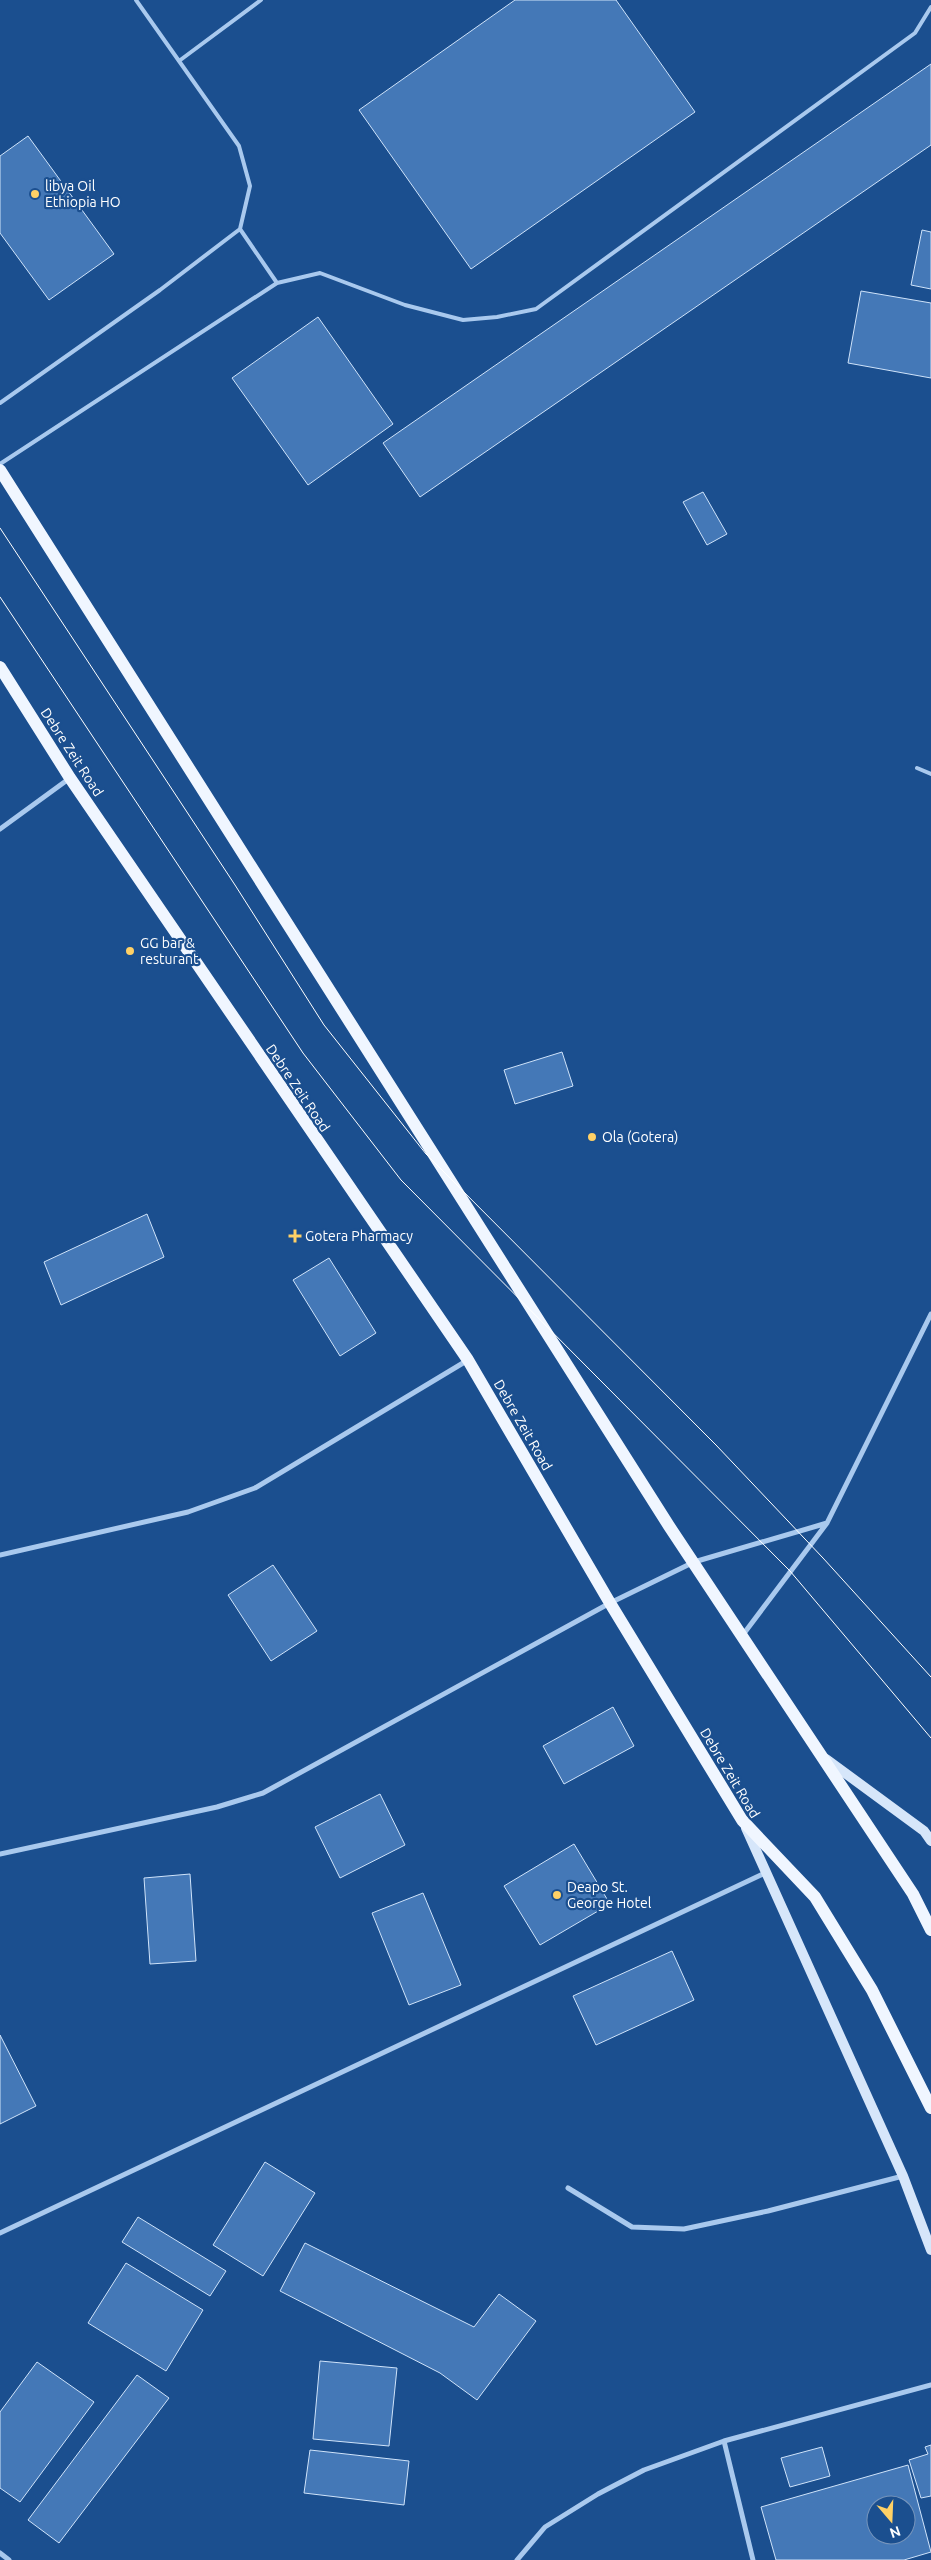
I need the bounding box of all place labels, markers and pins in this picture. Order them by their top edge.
place label: libya Oil Ethiopia HO [45,178,121,210]
marker: libya Oil Ethiopia HO [29,188,41,200]
place label: GG bar & resturant [140,935,199,967]
marker: GG bar & resturant [124,945,136,957]
place label: Ola (Gotera) [602,1129,678,1145]
marker: Ola (Gotera) [586,1131,598,1143]
place label: Gotera Pharmacy [305,1228,413,1244]
marker: Gotera Pharmacy [289,1230,301,1242]
place label: Deapo St. George Hotel [567,1879,652,1911]
marker: Deapo St. George Hotel [551,1889,563,1901]

